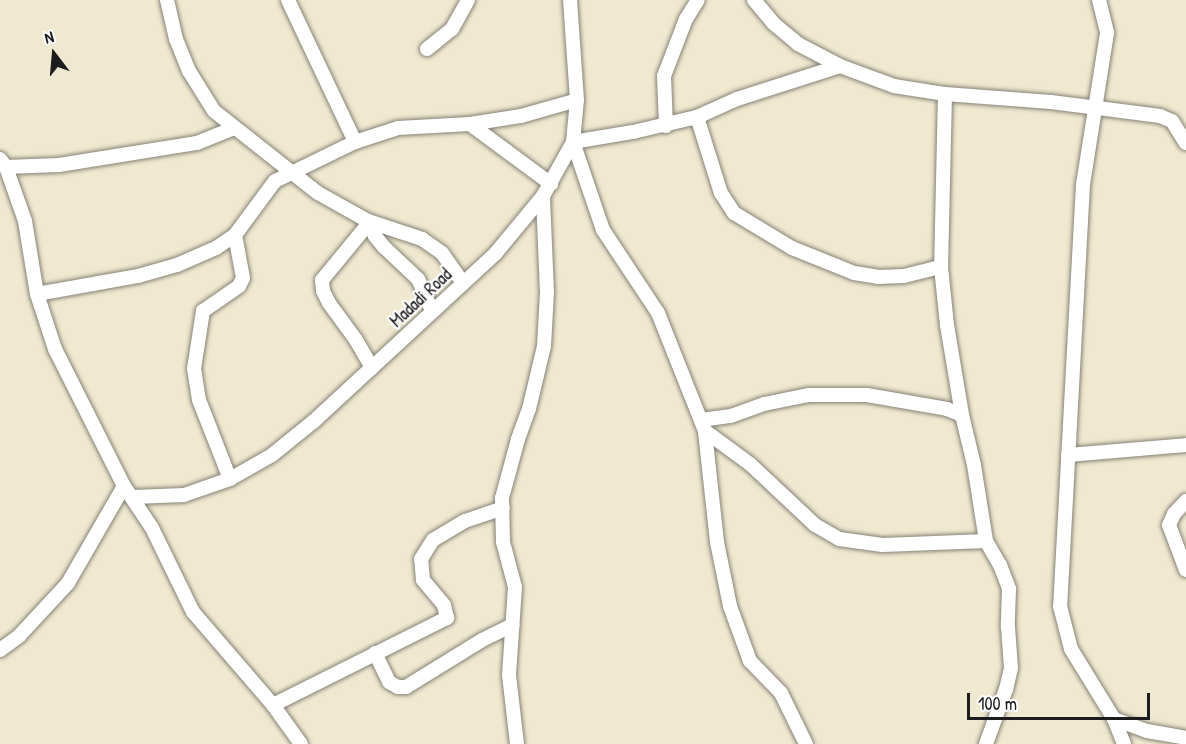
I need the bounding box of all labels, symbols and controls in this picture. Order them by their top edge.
north arrow [24,24,84,84]
text: N [42,25,56,48]
street label: Madadi Road [386,264,456,332]
scale bar [970,681,1153,719]
text: 100 m [978,691,1017,716]

